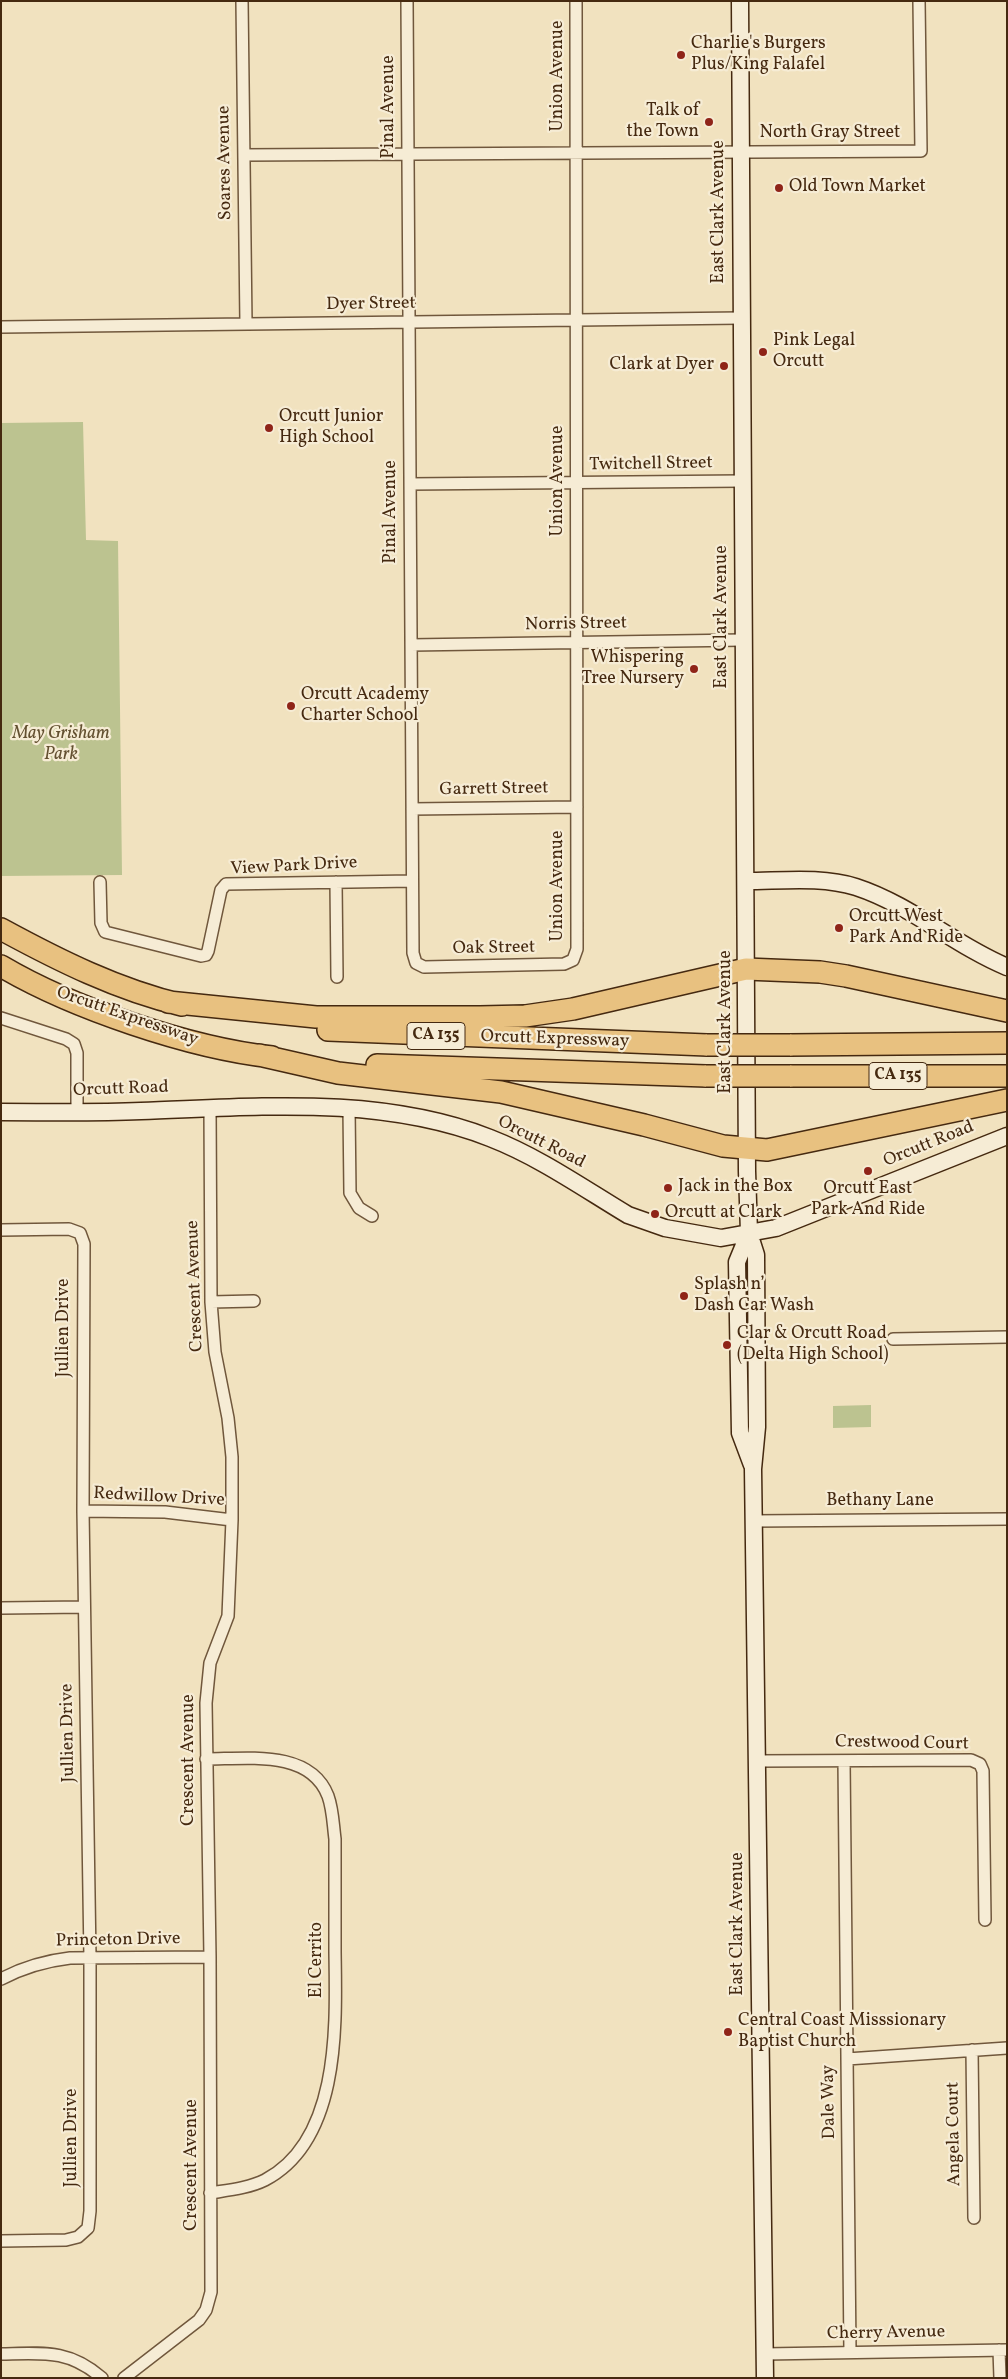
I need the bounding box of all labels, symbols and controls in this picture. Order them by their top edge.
street label: Union Avenue [548,20,570,132]
place label: Charlie's Burgers Plus/King Falafel [691,34,826,76]
marker: Charlie's Burgers Plus/King Falafel [675,49,687,61]
street label: Pinal Avenue [379,55,401,159]
place label: Talk of the Town [626,101,699,144]
street label: Soares Avenue [214,105,238,221]
marker: Talk of the Town [703,116,715,128]
street label: North Gray Street [760,123,900,145]
street label: East Clark Avenue [709,140,731,284]
place label: Old Town Market [789,177,926,199]
marker: Old Town Market [773,182,785,194]
street label: Dyer Street [326,293,416,317]
place label: Pink Legal Orcutt [773,331,855,374]
marker: Pink Legal Orcutt [757,346,769,358]
place label: Clark at Dyer [610,355,714,377]
marker: Clark at Dyer [718,360,730,372]
place label: Orcutt Junior High School [279,407,383,449]
marker: Orcutt Junior High School [263,422,275,434]
street label: Union Avenue [548,425,570,537]
street label: Twitchell Street [589,453,713,477]
street label: Pinal Avenue [381,460,403,564]
street label: East Clark Avenue [712,545,734,689]
street label: Norris Street [525,613,627,637]
place label: Whispering Tree Nursery [581,648,684,691]
marker: Whispering Tree Nursery [688,663,700,675]
place label: Orcutt Academy Charter School [301,685,429,728]
marker: Orcutt Academy Charter School [285,700,297,712]
park label: May Grisham Park [12,724,110,766]
street label: Garrett Street [439,778,549,802]
street label: Union Avenue [548,830,570,942]
street label: View Park Drive [230,853,358,881]
place label: Orcutt West Park And Ride [849,907,963,950]
marker: Orcutt West Park And Ride [833,922,845,934]
street label: Oak Street [452,937,536,961]
street label: East Clark Avenue [716,950,738,1094]
street label: Orcutt Expressway [53,983,201,1051]
road number: CA 135 [407,1022,465,1050]
street label: Orcutt Expressway [480,1027,630,1053]
road number: CA 135 [869,1062,927,1090]
street label: Orcutt Road [73,1078,169,1102]
street label: Orcutt Road [494,1112,588,1174]
street label: Orcutt Road [881,1117,977,1173]
marker: Orcutt East Park And Ride [862,1165,874,1177]
place label: Jack in the Box [678,1177,793,1199]
place label: Orcutt East Park And Ride [811,1179,925,1222]
marker: Jack in the Box [662,1182,674,1194]
place label: Orcutt at Clark [665,1203,782,1225]
marker: Orcutt at Clark [649,1208,661,1220]
street label: Crescent Avenue [183,1220,209,1352]
place label: Splash n’ Dash Car Wash [694,1275,814,1318]
street label: Jullien Drive [54,1278,76,1378]
marker: Splash n’ Dash Car Wash [678,1290,690,1302]
place label: Clar & Orcutt Road (Delta High School) [737,1324,889,1366]
marker: Clar & Orcutt Road (Delta High School) [721,1339,733,1351]
street label: Redwillow Drive [93,1484,225,1512]
street label: Bethany Lane [826,1491,934,1513]
street label: Jullien Drive [57,1683,81,1783]
street label: Crescent Avenue [179,1694,201,1826]
street label: Crestwood Court [835,1732,969,1756]
street label: East Clark Avenue [728,1852,750,1996]
street label: El Cerrito [307,1922,329,1998]
street label: Princeton Drive [55,1929,181,1953]
place label: Central Coast Misssionary Baptist Church [738,2011,946,2054]
marker: Central Coast Misssionary Baptist Church [722,2026,734,2038]
street label: Dale Way [819,2065,841,2139]
street label: Angela Court [943,2082,967,2186]
street label: Jullien Drive [62,2088,84,2188]
street label: Crescent Avenue [182,2099,204,2231]
street label: Cherry Avenue [827,2322,945,2346]

